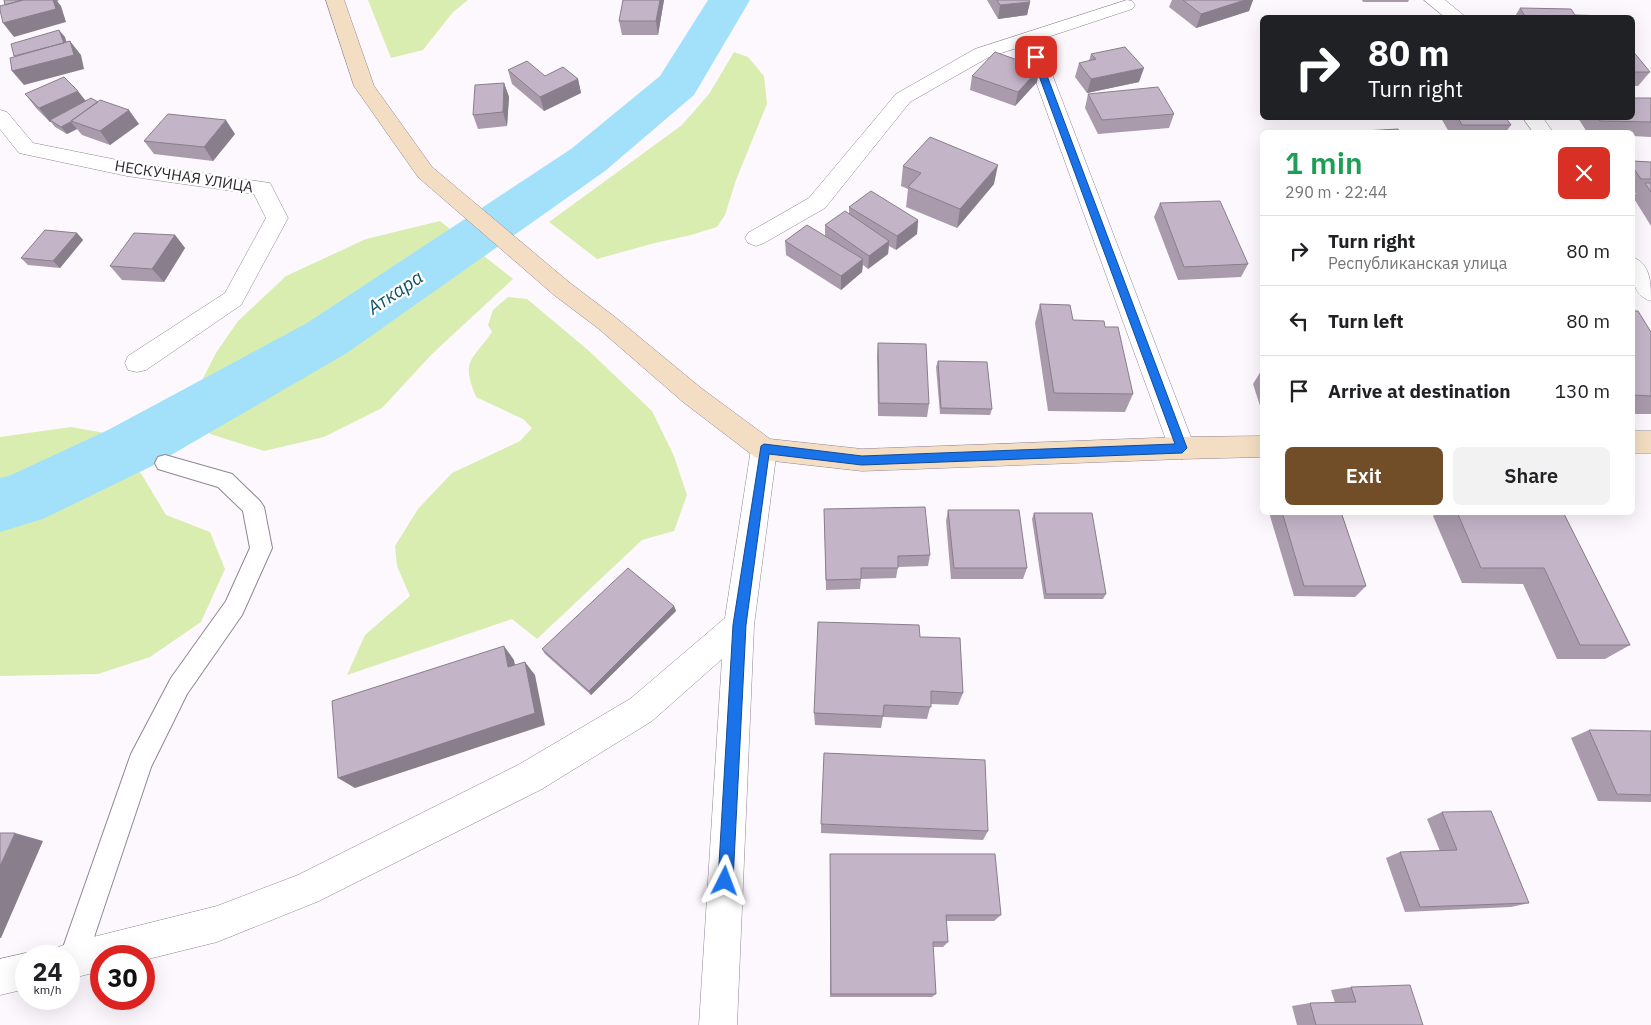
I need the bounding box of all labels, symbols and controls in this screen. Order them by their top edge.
text: 80 m [1368,30,1450,76]
icon: right [1285,35,1350,100]
pin [1015,36,1057,78]
icon: arrive [1022,43,1050,71]
text: Turn right [1368,74,1463,103]
text: 1 min [1285,143,1363,182]
button: close [1558,147,1610,199]
street label: НЕСКУЧНАЯ УЛИЦА [113,156,255,196]
text: 290 m · 22:44 [1285,182,1387,202]
text: Turn right [1328,229,1415,253]
icon: right [1285,237,1313,265]
text: 80 m [1566,239,1610,263]
text: Республиканская улица [1328,253,1507,273]
water label: Аткара [362,265,428,320]
icon: left [1285,307,1313,335]
text: Turn left [1328,309,1404,333]
text: 80 m [1566,309,1610,333]
icon: arrive [1285,377,1313,405]
text: Arrive at destination [1328,379,1511,403]
text: 130 m [1555,379,1610,403]
button: Exit [1285,447,1443,505]
button: Share [1453,447,1610,505]
position arrow [698,854,750,906]
speed limit sign: 30 [90,945,155,1010]
text: 24 [32,955,63,988]
text: km/h [33,982,62,997]

